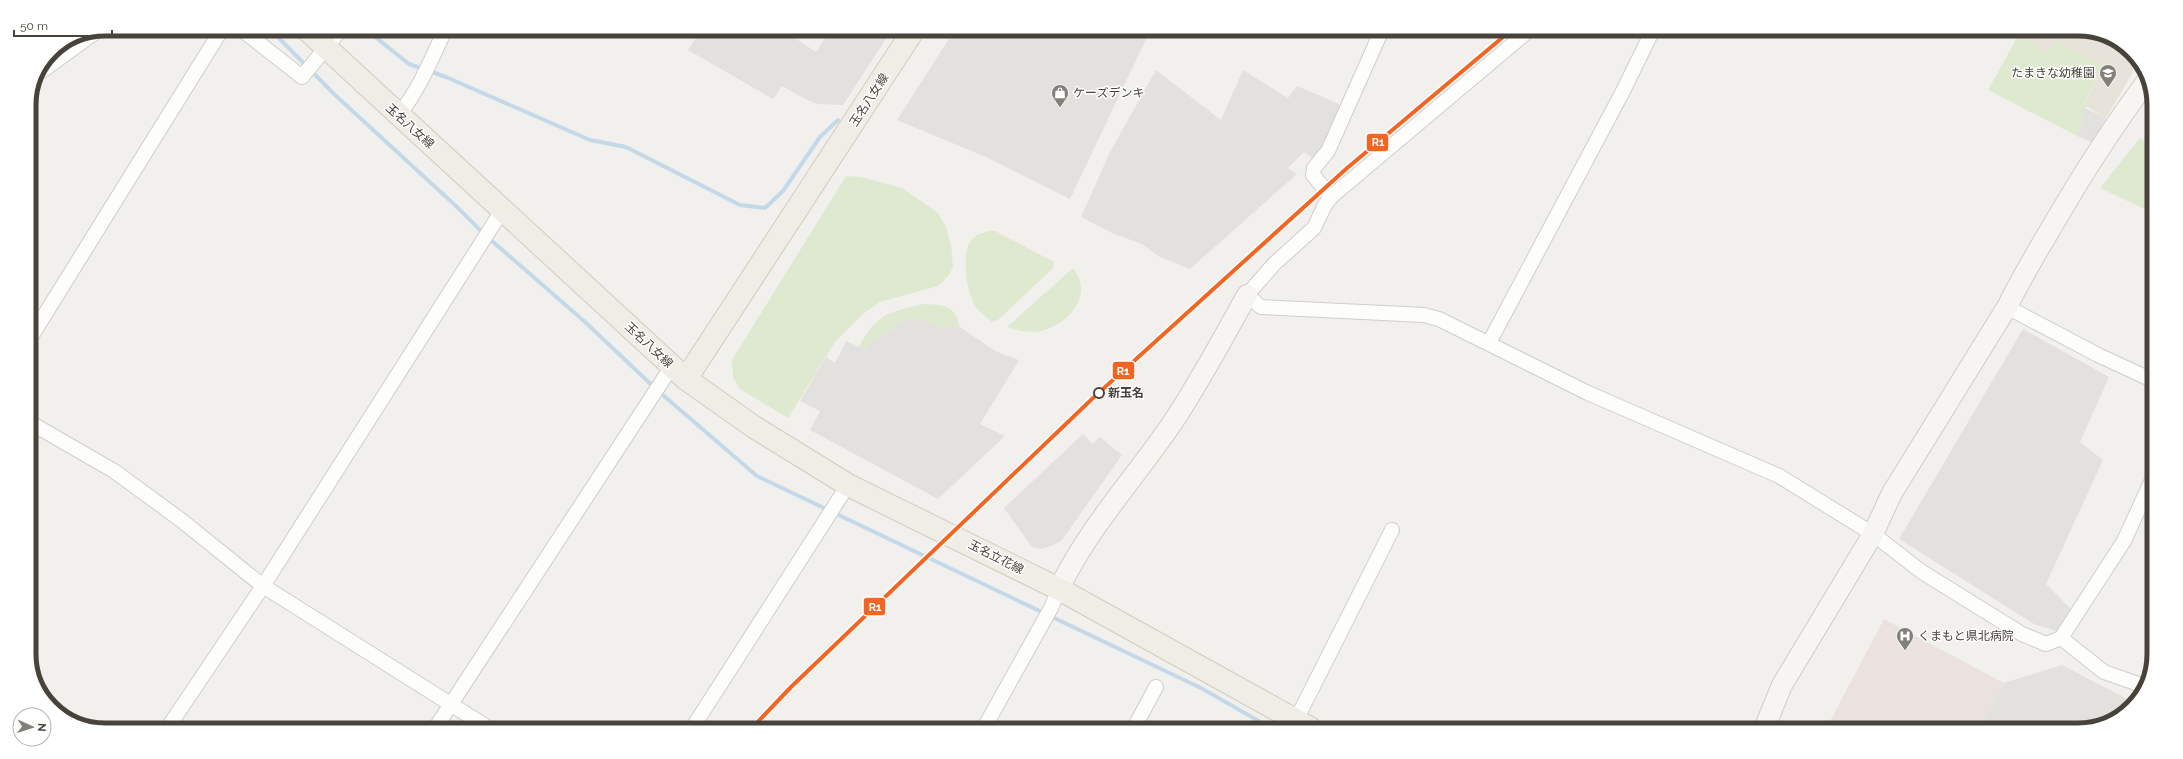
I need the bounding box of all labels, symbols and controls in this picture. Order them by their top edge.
scale bar [14,12,112,38]
text: 50 m [20,19,48,33]
school or university icon: たまきな幼稚園 [2098,63,2118,88]
place label: たまきな幼稚園 [2011,66,2095,80]
street label: 玉名八女線 [847,71,891,129]
shop icon: ケーズデンキ [1050,83,1070,108]
place label: ケーズデンキ [1073,86,1144,100]
street label: 玉名八女線 [383,101,437,151]
line badge: R1 [1366,133,1389,152]
text: R1 [1372,136,1385,149]
street label: 玉名八女線 [622,319,676,371]
line badge: R1 [1112,361,1135,380]
text: R1 [1117,365,1130,378]
place label: 新玉名 [1108,386,1144,400]
marker: 新玉名 [1093,387,1105,399]
street label: 玉名立花線 [966,537,1026,577]
line badge: R1 [863,597,886,616]
text: R1 [869,601,882,614]
hospital icon: くまもと県北病院 [1895,626,1915,651]
place label: くまもと県北病院 [1918,629,2014,643]
north arrow [12,707,52,747]
text: N [35,723,48,732]

